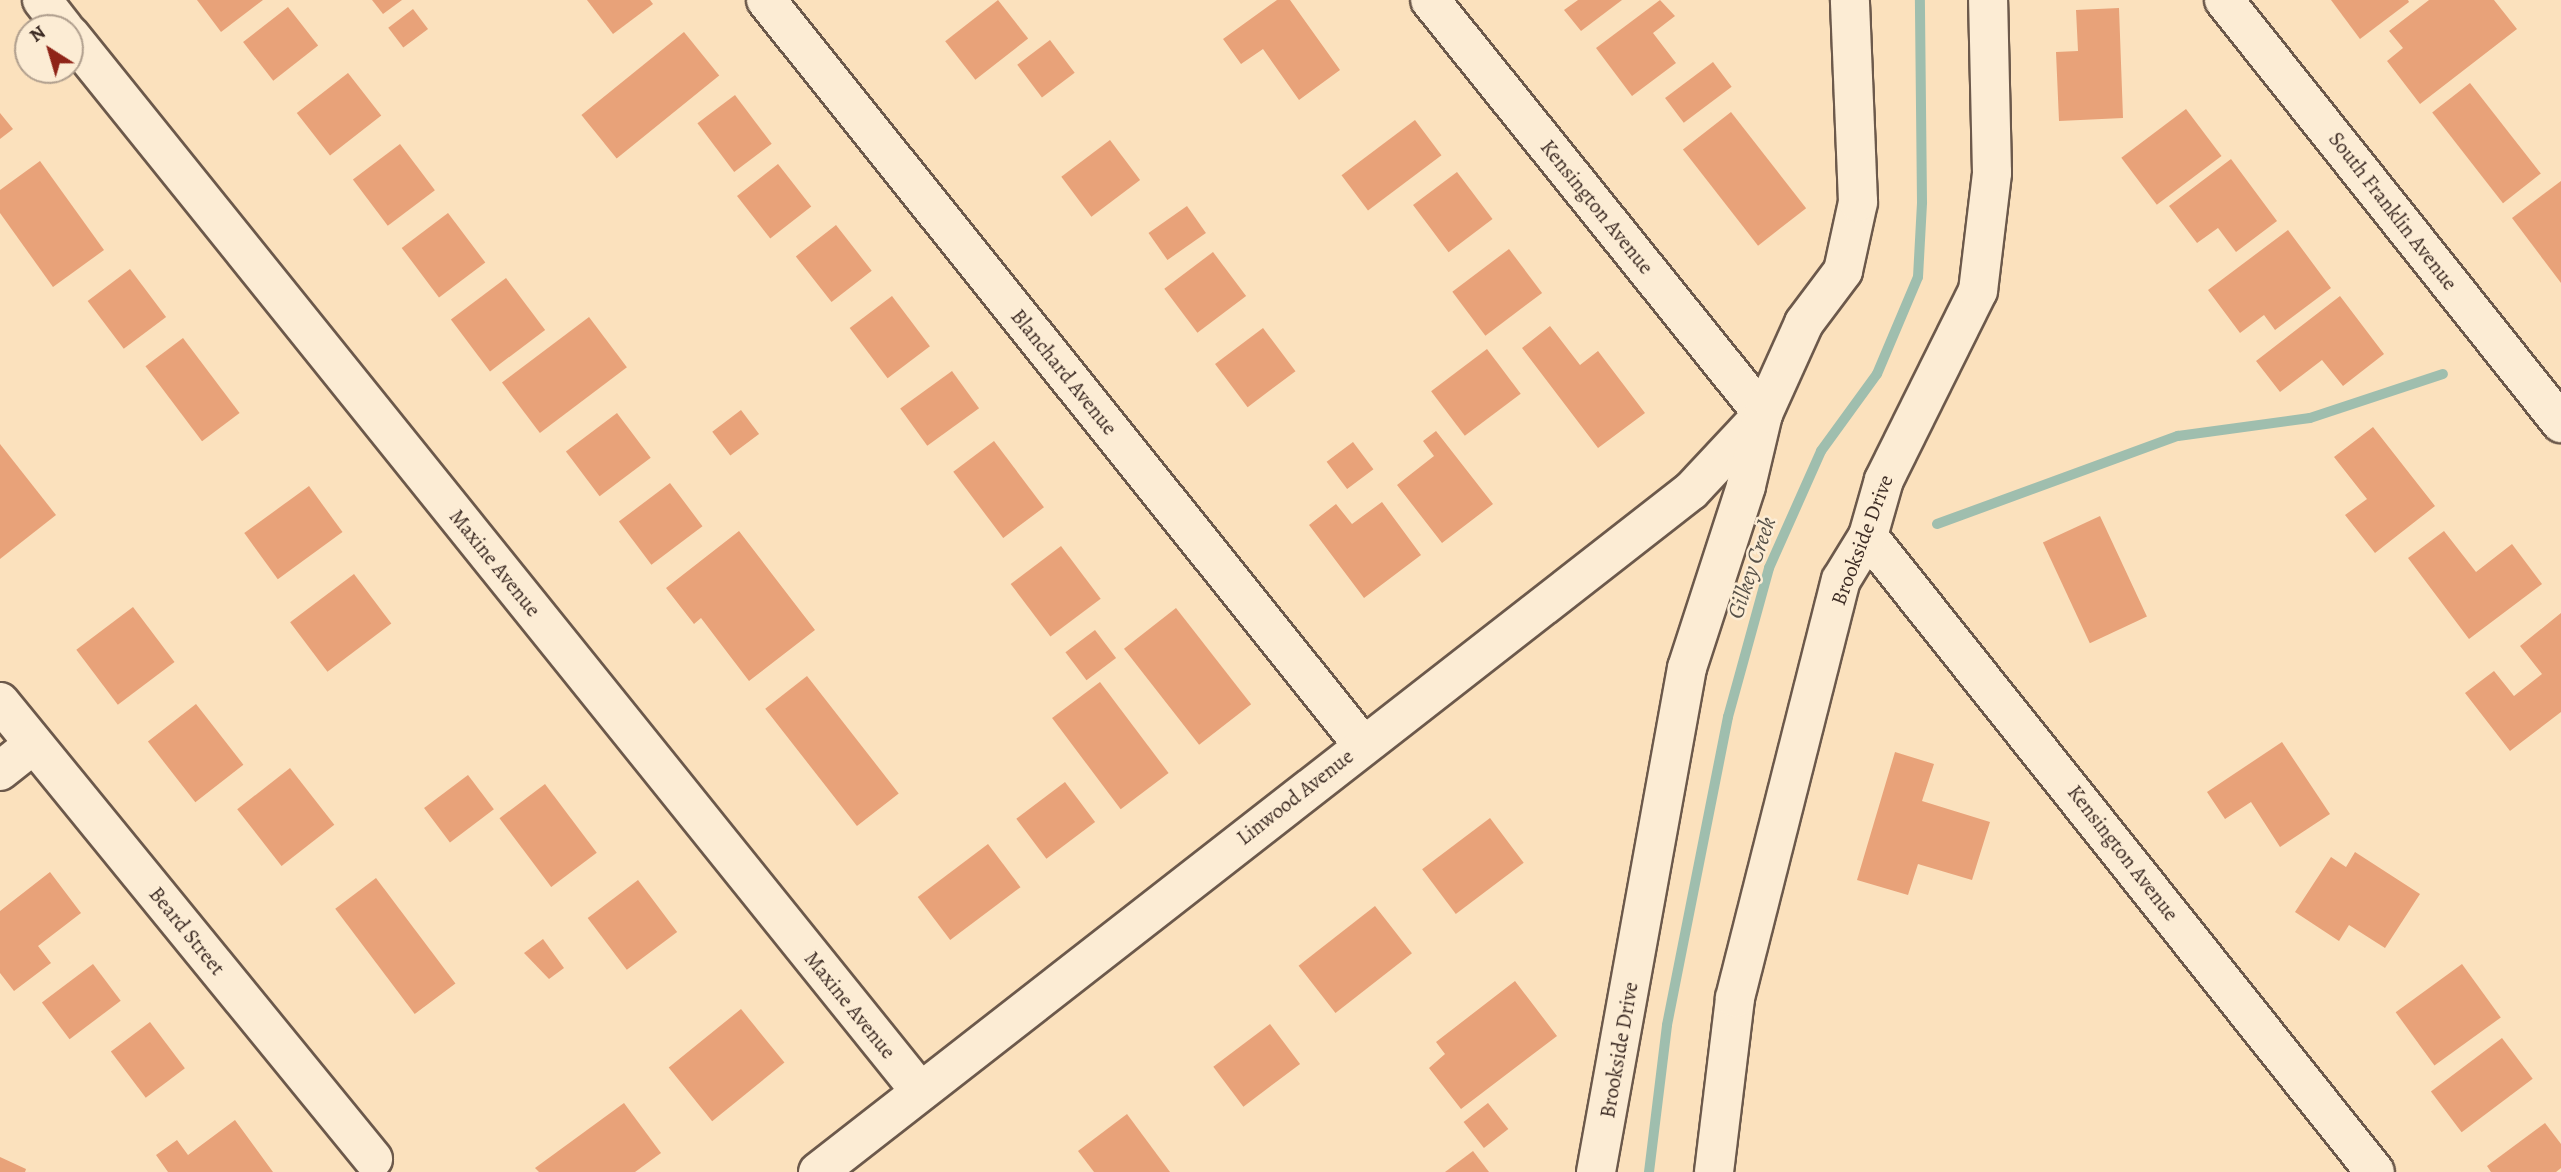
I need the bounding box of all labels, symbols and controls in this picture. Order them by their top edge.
north arrow [14,14,84,84]
text: N [24,19,51,48]
street label: South Franklin Avenue [2323,127,2463,295]
street label: Kensington Avenue [1535,135,1659,279]
street label: Blanchard Avenue [1006,304,1122,440]
street label: Brookside Drive [1826,471,1898,609]
street label: Maxine Avenue [444,504,546,622]
water label: Gilkey Creek [1722,513,1782,623]
street label: Linwood Avenue [1232,744,1358,850]
street label: Kensington Avenue [2062,780,2184,926]
street label: Beard Street [144,882,230,980]
street label: Maxine Avenue [799,946,901,1064]
street label: Brookside Drive [1595,980,1643,1120]

